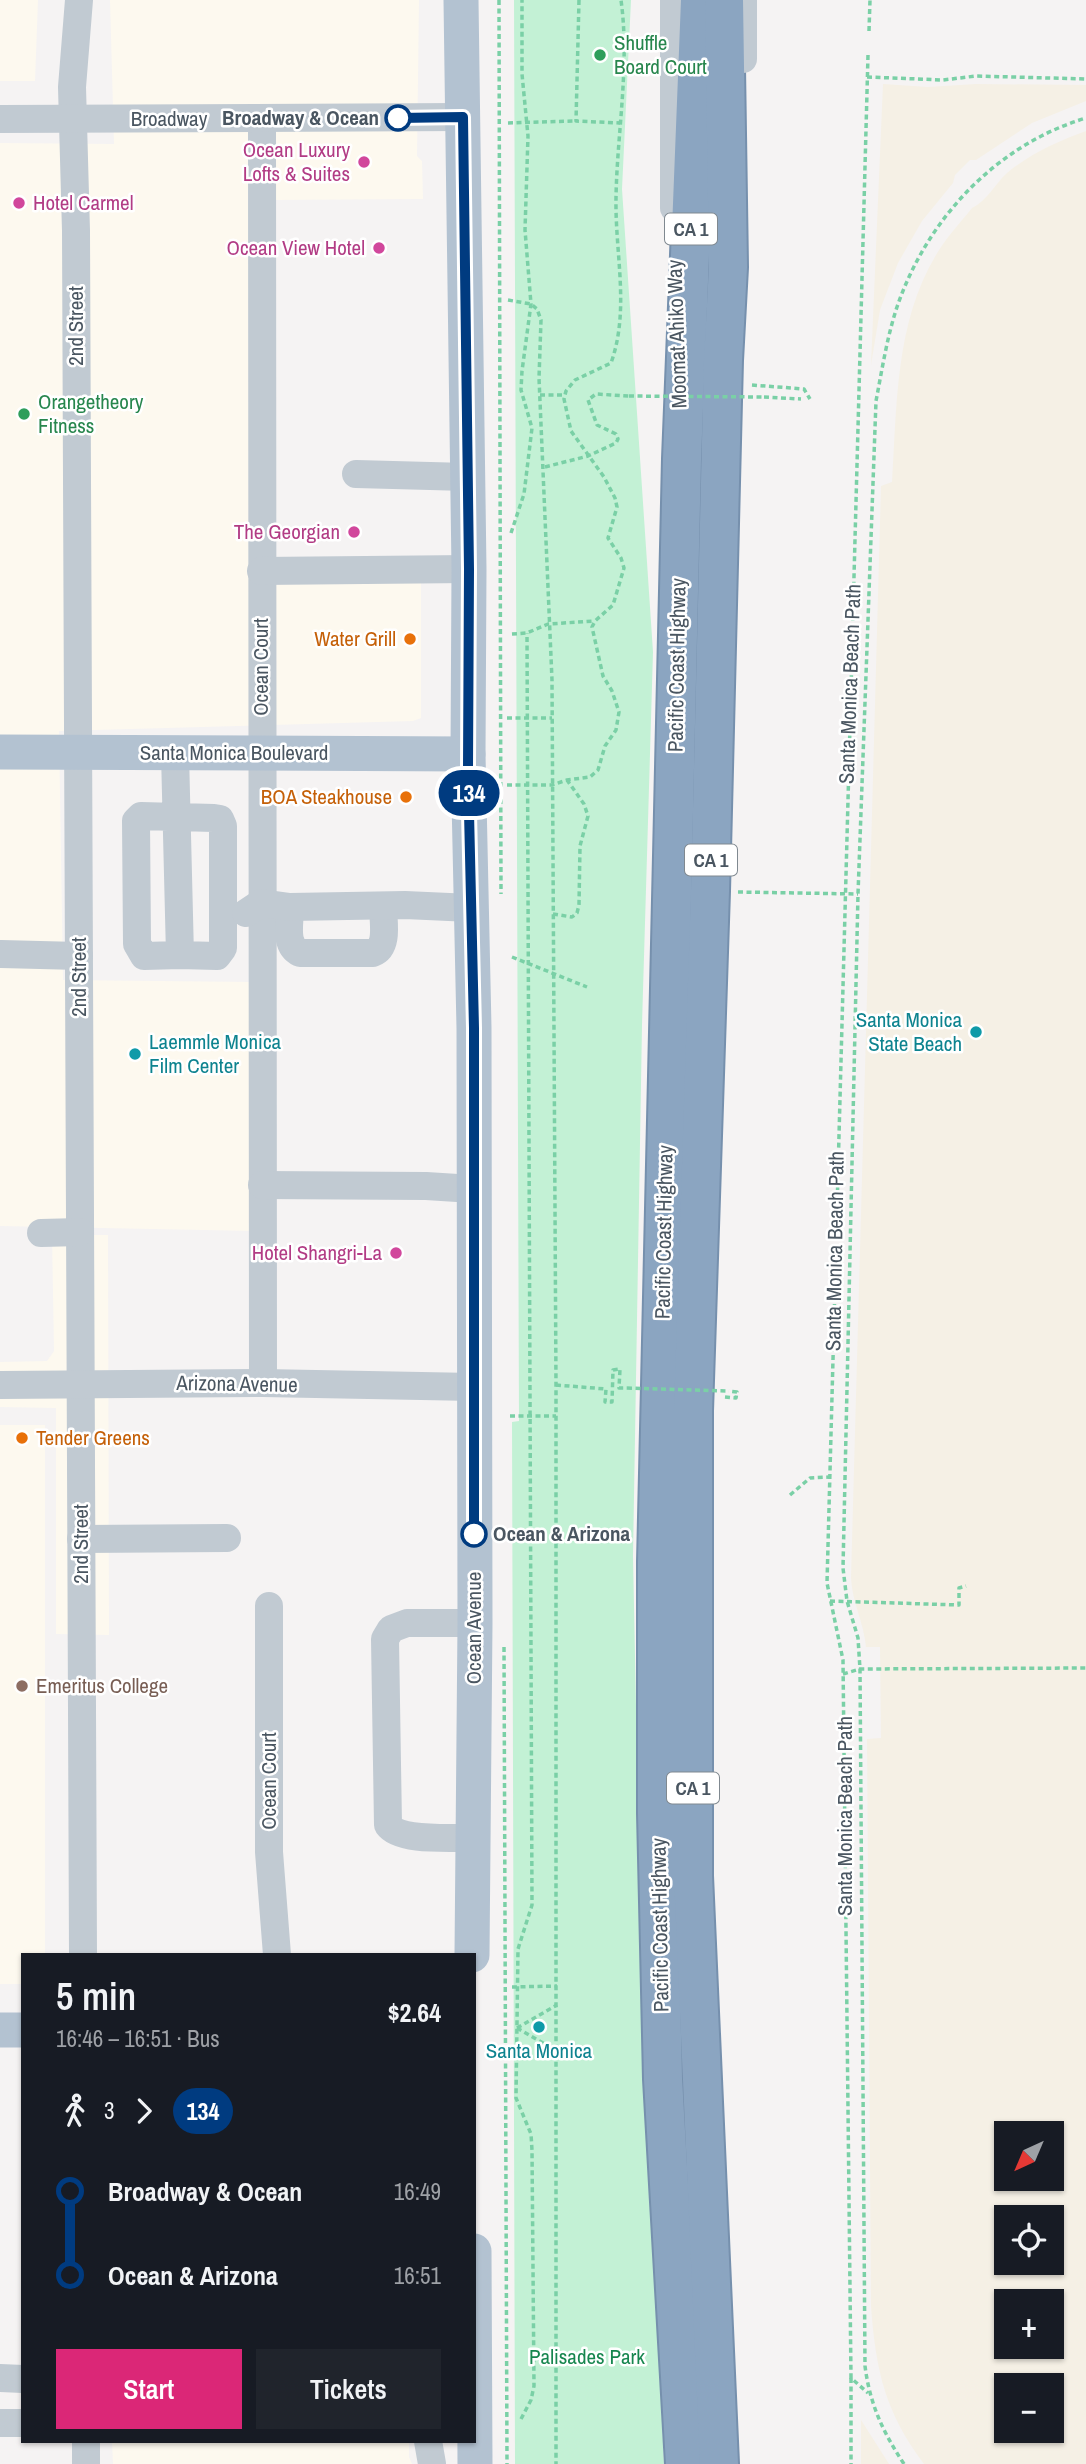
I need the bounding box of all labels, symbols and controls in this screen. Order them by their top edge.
place label: Shuffle Board Court [614,28,707,81]
marker: Shuffle Board Court [592,47,608,63]
place label: Broadway & Ocean [222,103,379,132]
street label: Broadway [131,104,208,133]
marker: Broadway & Ocean [385,105,411,131]
place label: Ocean Luxury Lofts & Suites [243,135,350,188]
marker: Ocean Luxury Lofts & Suites [356,154,372,170]
place label: Hotel Carmel [33,188,133,217]
marker: Hotel Carmel [11,195,27,211]
road number: CA 1 [665,214,717,244]
place label: Ocean View Hotel [227,233,365,262]
marker: Ocean View Hotel [371,240,387,256]
street label: Moomat Ahiko Way [659,259,694,409]
street label: 2nd Street [61,286,90,366]
place label: Orangetheory Fitness [38,387,144,440]
marker: Orangetheory Fitness [16,406,32,422]
place label: The Georgian [234,517,340,546]
marker: The Georgian [346,524,362,540]
street label: Pacific Coast Highway [660,577,693,752]
street label: Santa Monica Beach Path [832,583,867,784]
street label: Ocean Court [246,618,275,716]
place label: Water Grill [314,624,396,653]
marker: Water Grill [402,631,418,647]
street label: Santa Monica Boulevard [140,738,328,767]
line badge: 134 [429,770,509,816]
text: 134 [453,777,485,809]
place label: BOA Steakhouse [261,782,392,811]
marker: BOA Steakhouse [398,789,414,805]
road number: CA 1 [685,845,737,876]
street label: 2nd Street [64,937,93,1017]
place label: Santa Monica State Beach [856,1005,962,1058]
marker: Santa Monica State Beach [968,1024,984,1040]
place label: Laemmle Monica Film Center [149,1027,281,1080]
marker: Laemmle Monica Film Center [127,1046,143,1062]
street label: Pacific Coast Highway [647,1144,680,1319]
street label: Santa Monica Beach Path [818,1151,851,1351]
place label: Hotel Shangri-La [252,1238,382,1267]
marker: Hotel Shangri-La [388,1245,404,1261]
street label: Arizona Avenue [175,1368,298,1399]
place label: Tender Greens [36,1423,150,1452]
marker: Tender Greens [14,1430,30,1446]
street label: 2nd Street [66,1504,95,1584]
place label: Ocean & Arizona [493,1519,631,1548]
marker: Ocean & Arizona [461,1521,487,1547]
street label: Ocean Avenue [459,1572,488,1684]
place label: Emeritus College [36,1671,168,1700]
marker: Emeritus College [14,1678,30,1694]
street label: Santa Monica Beach Path [830,1716,859,1916]
street label: Ocean Court [254,1732,283,1830]
road number: CA 1 [667,1772,719,1803]
street label: Pacific Coast Highway [643,1837,676,2012]
text: 5 min [56,1971,136,2022]
text: $2.64 [388,1995,441,2030]
marker: Santa Monica [531,2019,547,2035]
text: 16:46 – 16:51 · Bus [56,2023,220,2054]
place label: Santa Monica [486,2036,593,2065]
icon: walk [56,2092,94,2130]
icon: forward [125,2092,163,2130]
text: 3 [104,2095,115,2126]
text: 134 [187,2095,219,2127]
north arrow [994,2121,1064,2191]
map controls [994,2121,1064,2443]
text: Broadway & Ocean [108,2174,302,2209]
text: 16:49 [394,2176,441,2207]
button: locate [994,2205,1064,2275]
text: Ocean & Arizona [108,2258,278,2293]
text: 16:51 [394,2260,441,2291]
button: + [994,2289,1064,2359]
park label: Palisades Park [529,2342,645,2371]
button: Start [56,2349,242,2429]
button: Tickets [256,2349,441,2429]
button: − [994,2373,1064,2443]

